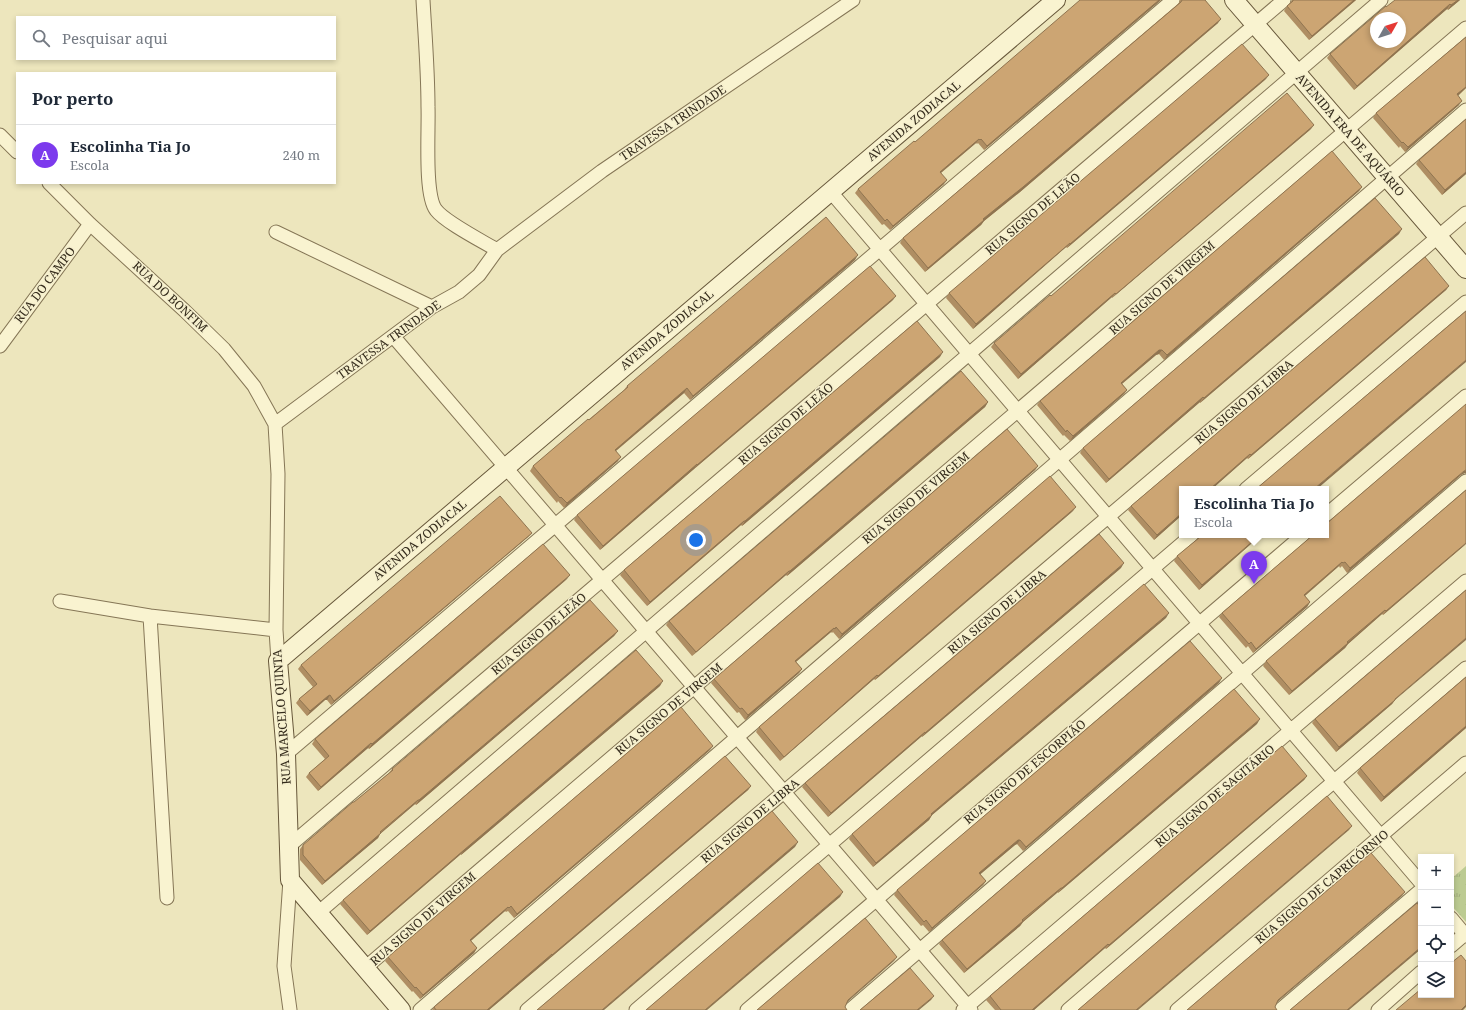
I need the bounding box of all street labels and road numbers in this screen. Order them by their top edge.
street label: AVENIDA ERA DE AQUÁRIO [1292,69,1409,200]
street label: AVENIDA ZODIACAL [863,76,964,165]
street label: TRAVESSA TRINDADE [616,81,729,164]
street label: RUA SIGNO DE LEÃO [981,169,1084,259]
street label: RUA SIGNO DE VIRGEM [1105,237,1218,338]
street label: RUA DO CAMPO [10,243,79,326]
street label: RUA DO BONFIM [129,257,212,336]
street label: AVENIDA ZODIACAL [616,285,717,374]
street label: TRAVESSA TRINDADE [333,296,444,383]
street label: RUA SIGNO DE LIBRA [1191,355,1297,448]
street label: RUA SIGNO DE LEÃO [734,379,837,469]
street label: RUA SIGNO DE VIRGEM [858,448,973,548]
street label: AVENIDA ZODIACAL [369,495,470,584]
street label: RUA SIGNO DE LIBRA [944,565,1050,658]
street label: RUA SIGNO DE LEÃO [487,589,590,679]
street label: RUA MARCELO QUINTA [268,648,295,785]
street label: RUA SIGNO DE VIRGEM [611,659,726,759]
street label: RUA SIGNO DE ESCORPIÃO [960,715,1089,828]
street label: RUA SIGNO DE SAGITÁRIO [1151,740,1278,851]
street label: RUA SIGNO DE LIBRA [697,774,803,867]
street label: RUA SIGNO DE CAPRICÓRNIO [1251,826,1392,948]
street label: RUA SIGNO DE VIRGEM [366,868,479,969]

